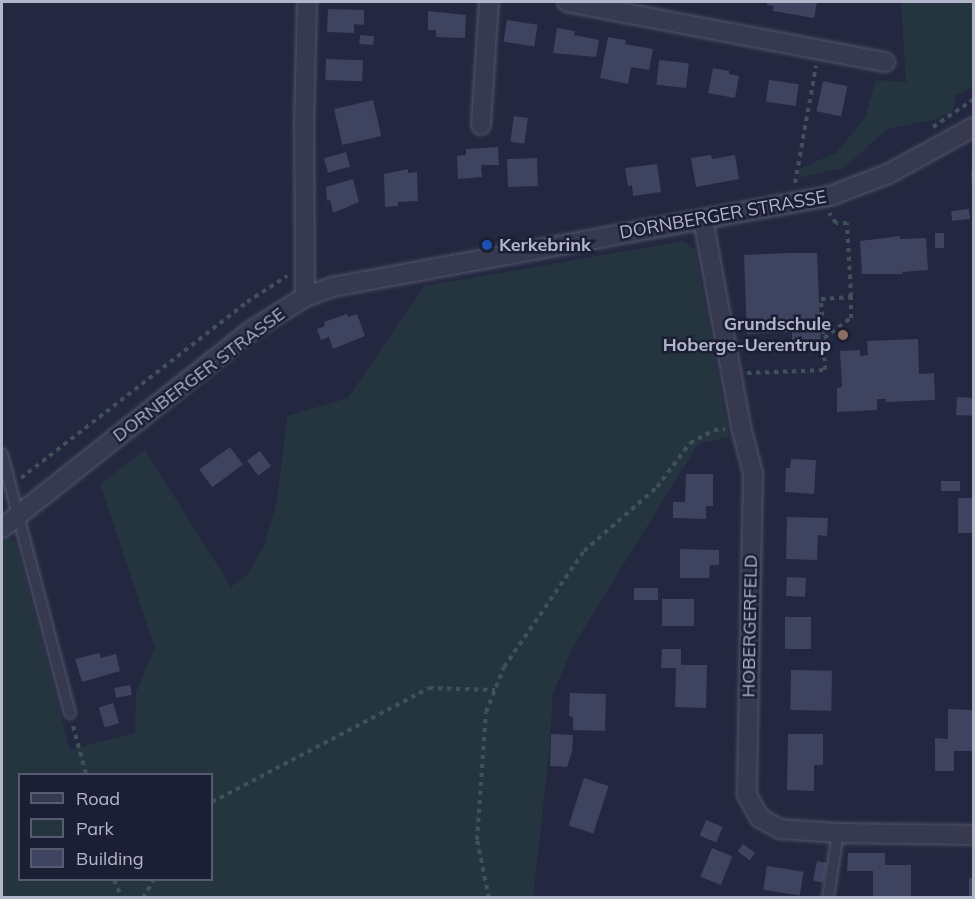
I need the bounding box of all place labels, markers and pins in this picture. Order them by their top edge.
place label: Kerkebrink [499,234,591,256]
marker: Kerkebrink [480,238,494,252]
place label: Grundschule Hoberge-Uerentrup [663,314,831,356]
marker: Grundschule Hoberge-Uerentrup [836,328,850,342]

